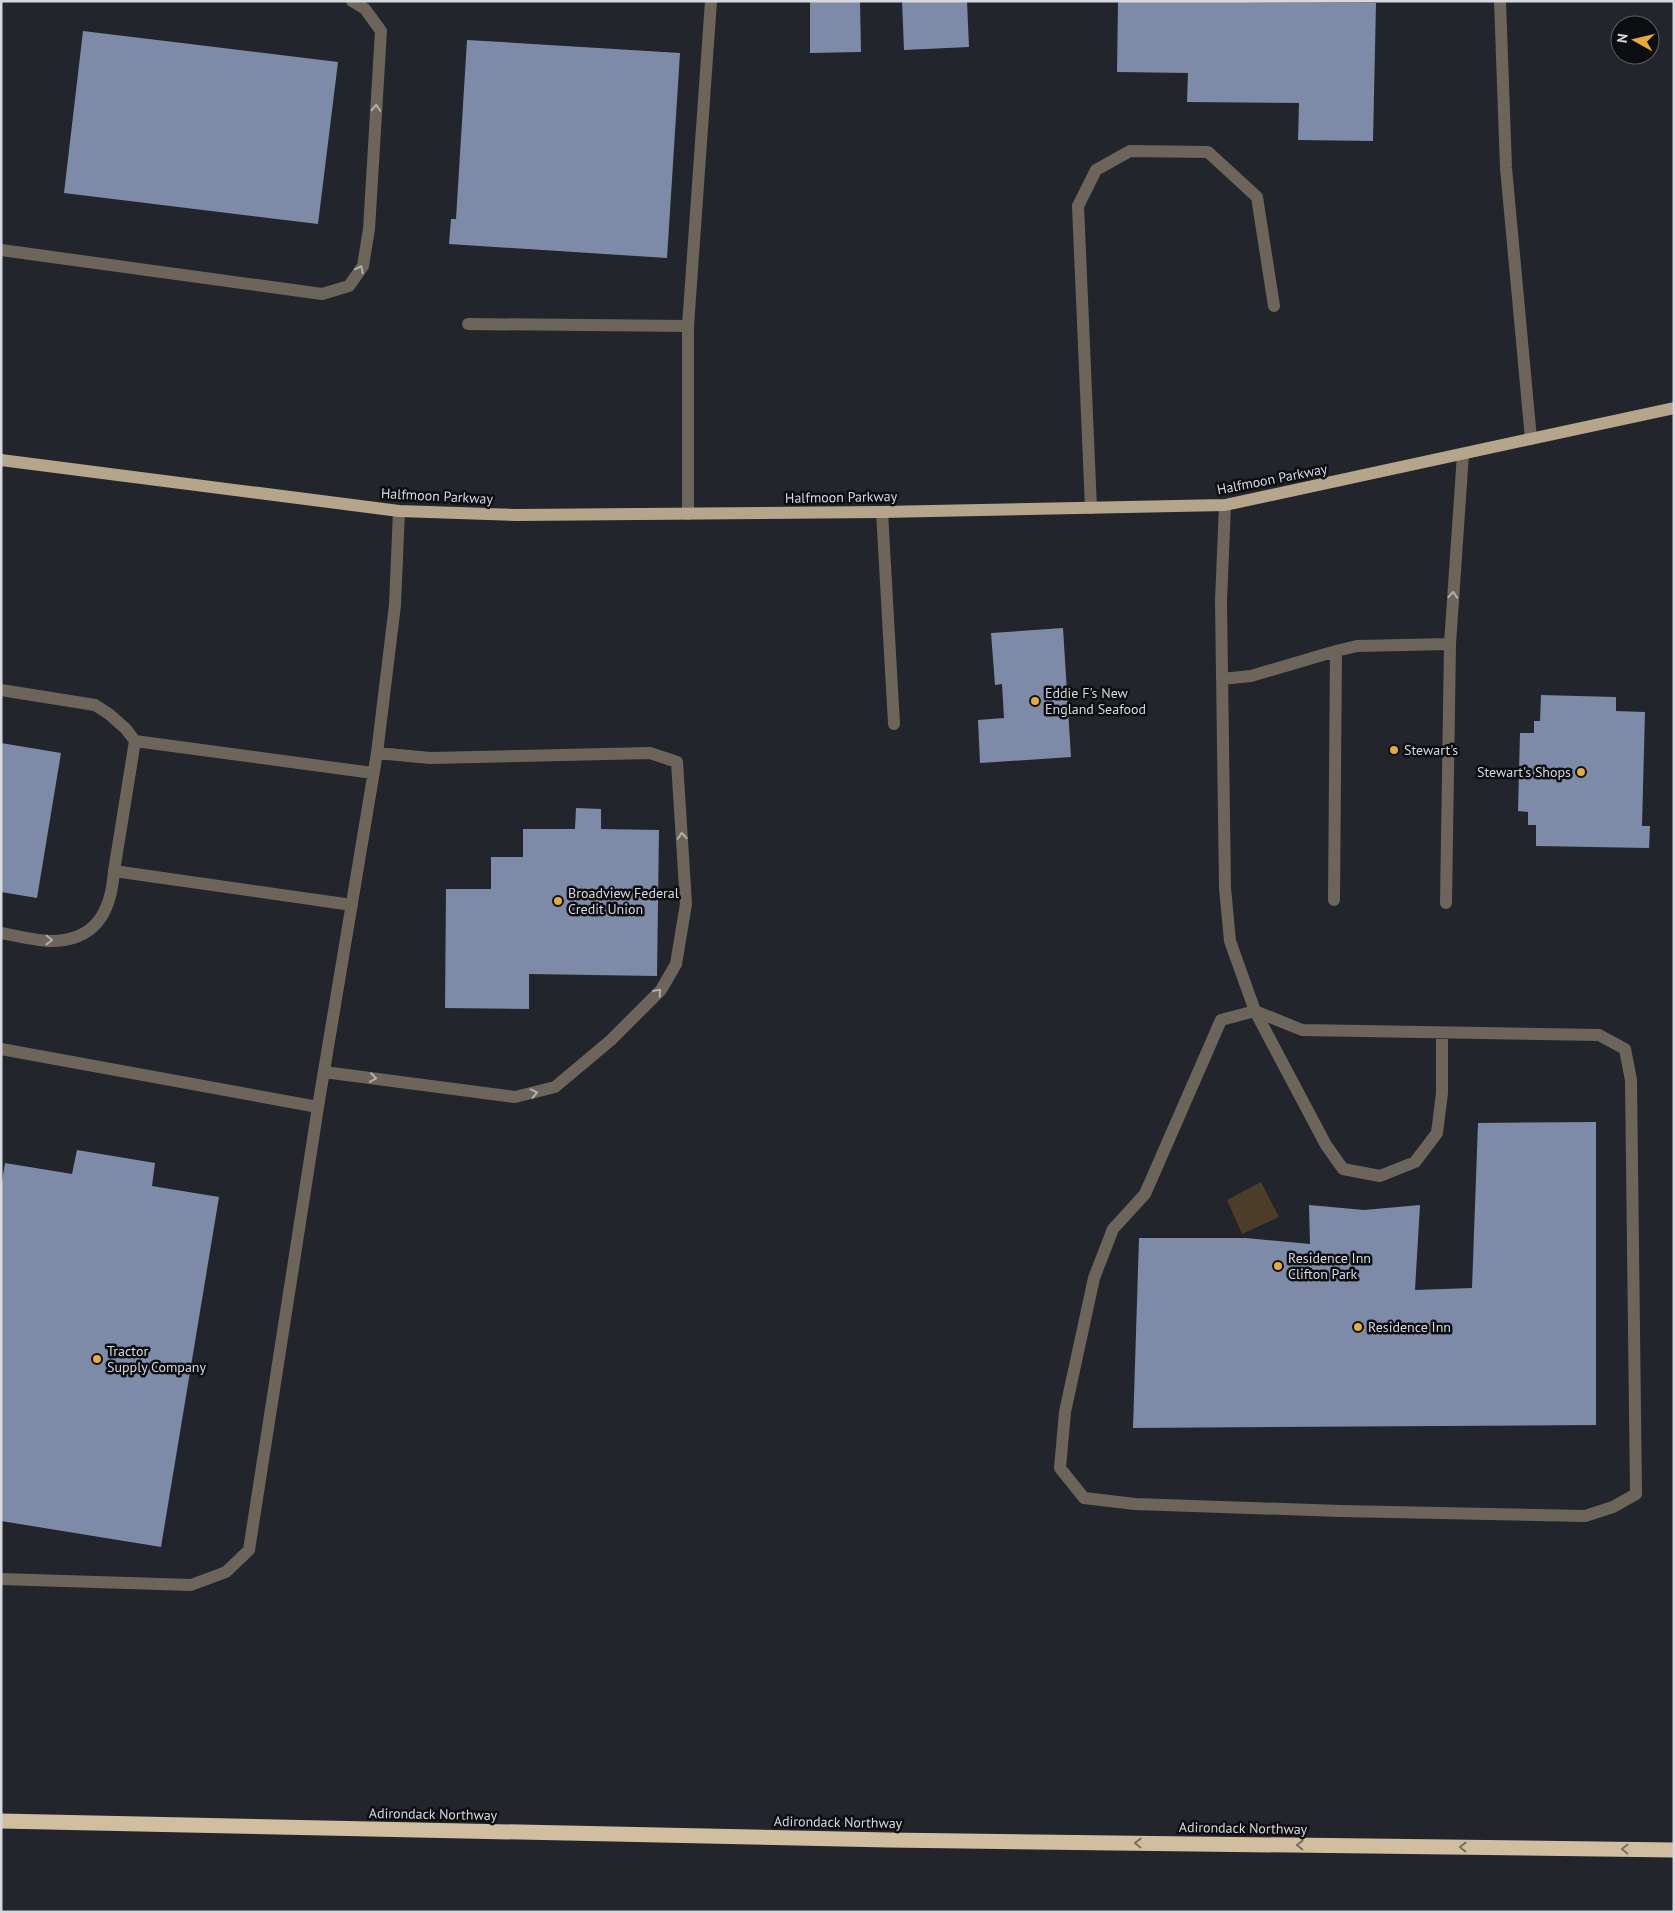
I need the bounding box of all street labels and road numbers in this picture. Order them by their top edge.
street label: Halfmoon Parkway [1215,459,1329,499]
street label: Halfmoon Parkway [381,484,494,508]
street label: Halfmoon Parkway [785,487,898,507]
street label: Adirondack Northway [369,1804,498,1824]
street label: Adirondack Northway [774,1812,903,1832]
street label: Adirondack Northway [1179,1818,1308,1838]

